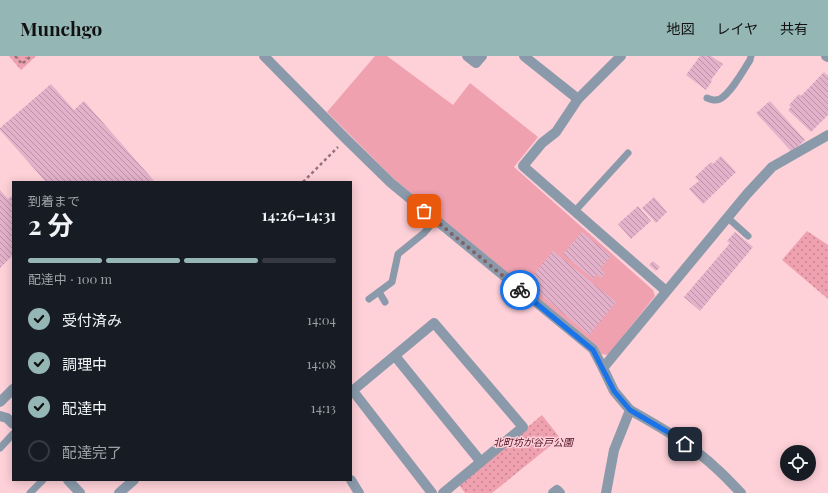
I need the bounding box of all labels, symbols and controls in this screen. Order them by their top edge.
text: Munchgo [20,15,102,41]
text: 地図 [666,19,694,38]
text: レイヤ [716,19,758,38]
text: 共有 [780,19,808,38]
text: 到着まで [28,192,80,209]
pin [407,194,441,228]
icon: bag [413,200,435,222]
text: 14:26–14:31 [262,205,336,225]
text: 2 分 [28,207,73,242]
text: 配達中 · 100 m [28,270,112,287]
courier [500,270,540,310]
icon: bike [509,279,531,301]
icon: check [28,308,50,330]
text: 受付済み [62,310,122,330]
text: 14:04 [307,311,336,328]
icon: check [28,352,50,374]
text: 調理中 [62,354,107,374]
text: 14:08 [307,355,336,372]
icon: check [28,396,50,418]
text: 配達中 [62,398,107,418]
text: 14:13 [311,399,336,416]
pin [668,427,702,461]
icon: home [674,433,696,455]
park label: 北町坊が谷戸公園 [493,435,575,449]
text: 配達完了 [62,442,122,462]
map controls [780,445,816,481]
button: locate [780,445,816,481]

